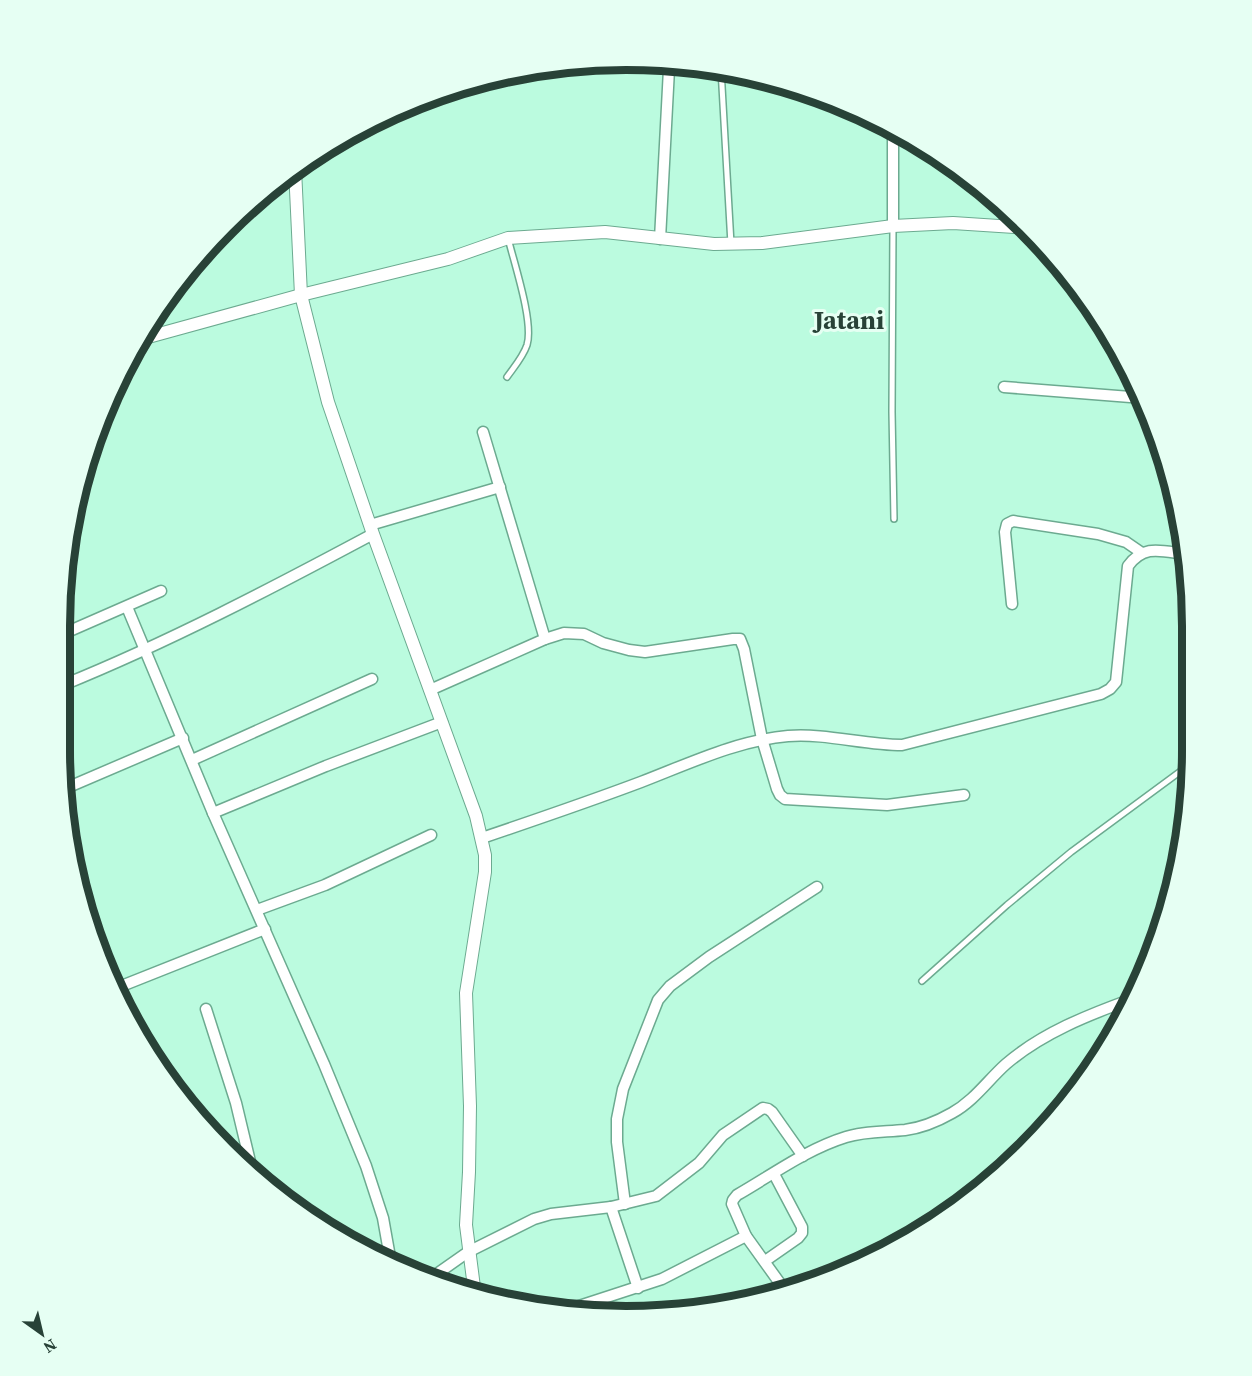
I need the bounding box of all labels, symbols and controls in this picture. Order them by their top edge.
district label: Jatani [812,302,884,338]
north arrow [12,1304,72,1364]
text: N [39,1334,61,1359]

